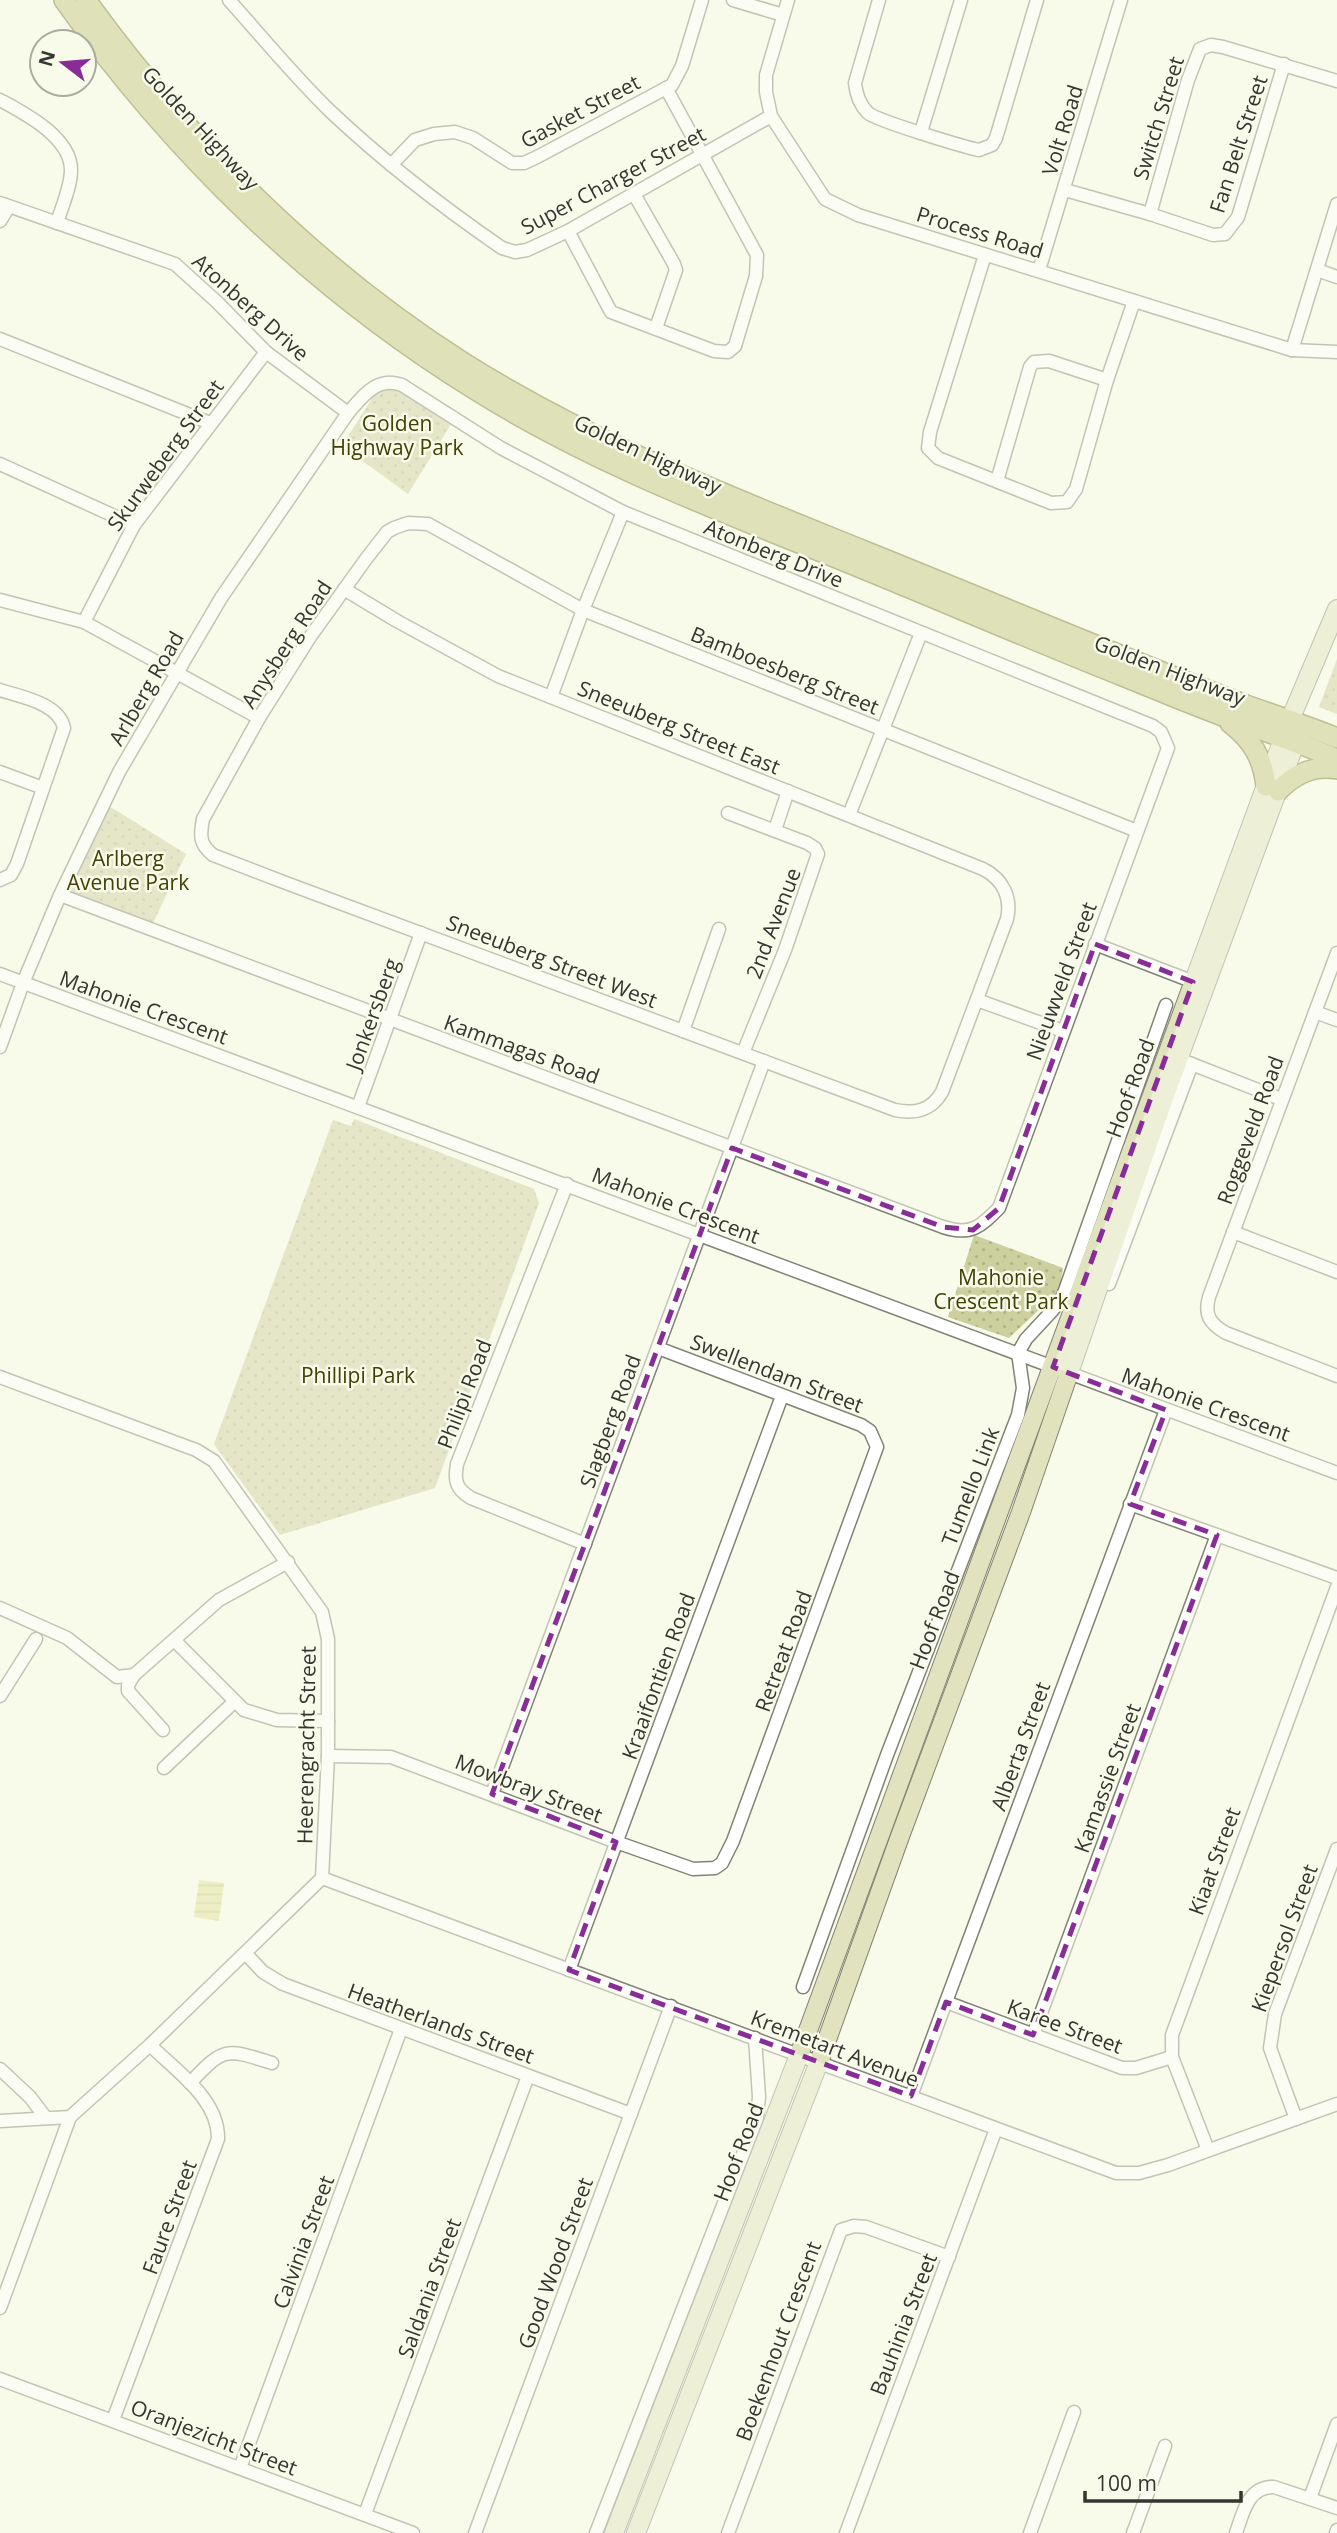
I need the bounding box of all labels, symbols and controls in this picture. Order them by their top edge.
north arrow [28,28,98,98]
text: N [32,47,61,69]
street label: Switch Street [1126,53,1190,183]
street label: Golden Highway [136,60,266,196]
street label: Gasket Street [515,68,645,154]
street label: Fan Belt Street [1203,72,1273,216]
street label: Volt Road [1035,81,1089,179]
street label: Super Charger Street [516,119,710,241]
street label: Process Road [913,199,1047,265]
street label: Atonberg Drive [187,247,315,367]
street label: Skurweberg Street [101,374,229,536]
street label: Golden Highway [570,408,727,501]
park label: Golden Highway Park [331,409,463,461]
street label: Atonberg Drive [700,512,848,594]
street label: Anysberg Road [234,575,338,713]
street label: Bamboesberg Street [687,619,883,721]
street label: Arlberg Road [102,626,190,750]
street label: Golden Highway [1090,628,1250,712]
street label: Sneeuberg Street East [574,674,784,780]
park label: Arlberg Avenue Park [67,844,189,896]
street label: 2nd Avenue [739,864,807,982]
street label: Nieuwveld Street [1019,898,1103,1064]
street label: Sneeuberg Street West [443,908,661,1014]
street label: Jonkersberg [338,954,405,1076]
street label: Mahonie Crescent [56,964,232,1050]
street label: Kammagas Road [440,1008,604,1090]
street label: Hoof Road [1099,1035,1161,1141]
street label: Roggeveld Road [1210,1052,1290,1208]
street label: Mahonie Crescent [588,1160,764,1250]
park label: Mahonie Crescent Park [933,1263,1069,1315]
street label: Swellendam Street [687,1327,867,1419]
street label: Philipi Road [430,1335,498,1453]
street label: Slagberg Road [573,1350,647,1492]
park label: Phillipi Park [301,1361,415,1389]
street label: Mahonie Crescent [1118,1361,1294,1447]
street label: Tumello Link [935,1423,1005,1549]
street label: Hoof Road [902,1567,966,1673]
street label: Retreat Road [748,1586,818,1716]
street label: Kraaifontien Road [615,1589,701,1763]
street label: Heerengracht Street [290,1646,322,1844]
street label: Alberta Street [984,1678,1056,1814]
street label: Kamassie Street [1067,1700,1147,1856]
street label: Mowbray Street [451,1747,607,1829]
street label: Kiaat Street [1182,1803,1246,1919]
street label: Kiepersol Street [1244,1860,1324,2016]
street label: Heatherlands Street [344,1976,538,2070]
street label: Karee Street [1003,1992,1127,2060]
street label: Kremetart Avenue [747,2003,923,2093]
street label: Hoof Road [706,2099,770,2205]
street label: Faure Street [135,2156,203,2278]
street label: Calvinia Street [266,2171,340,2313]
street label: Good Wood Street [511,2173,599,2353]
street label: Saldania Street [391,2214,467,2362]
street label: Boekenhout Crescent [729,2237,827,2445]
street label: Bauhinia Street [863,2249,943,2399]
street label: Oranjezicht Street [127,2392,301,2482]
scale bar [1085,2460,1241,2504]
text: 100 m [1096,2469,1157,2497]

